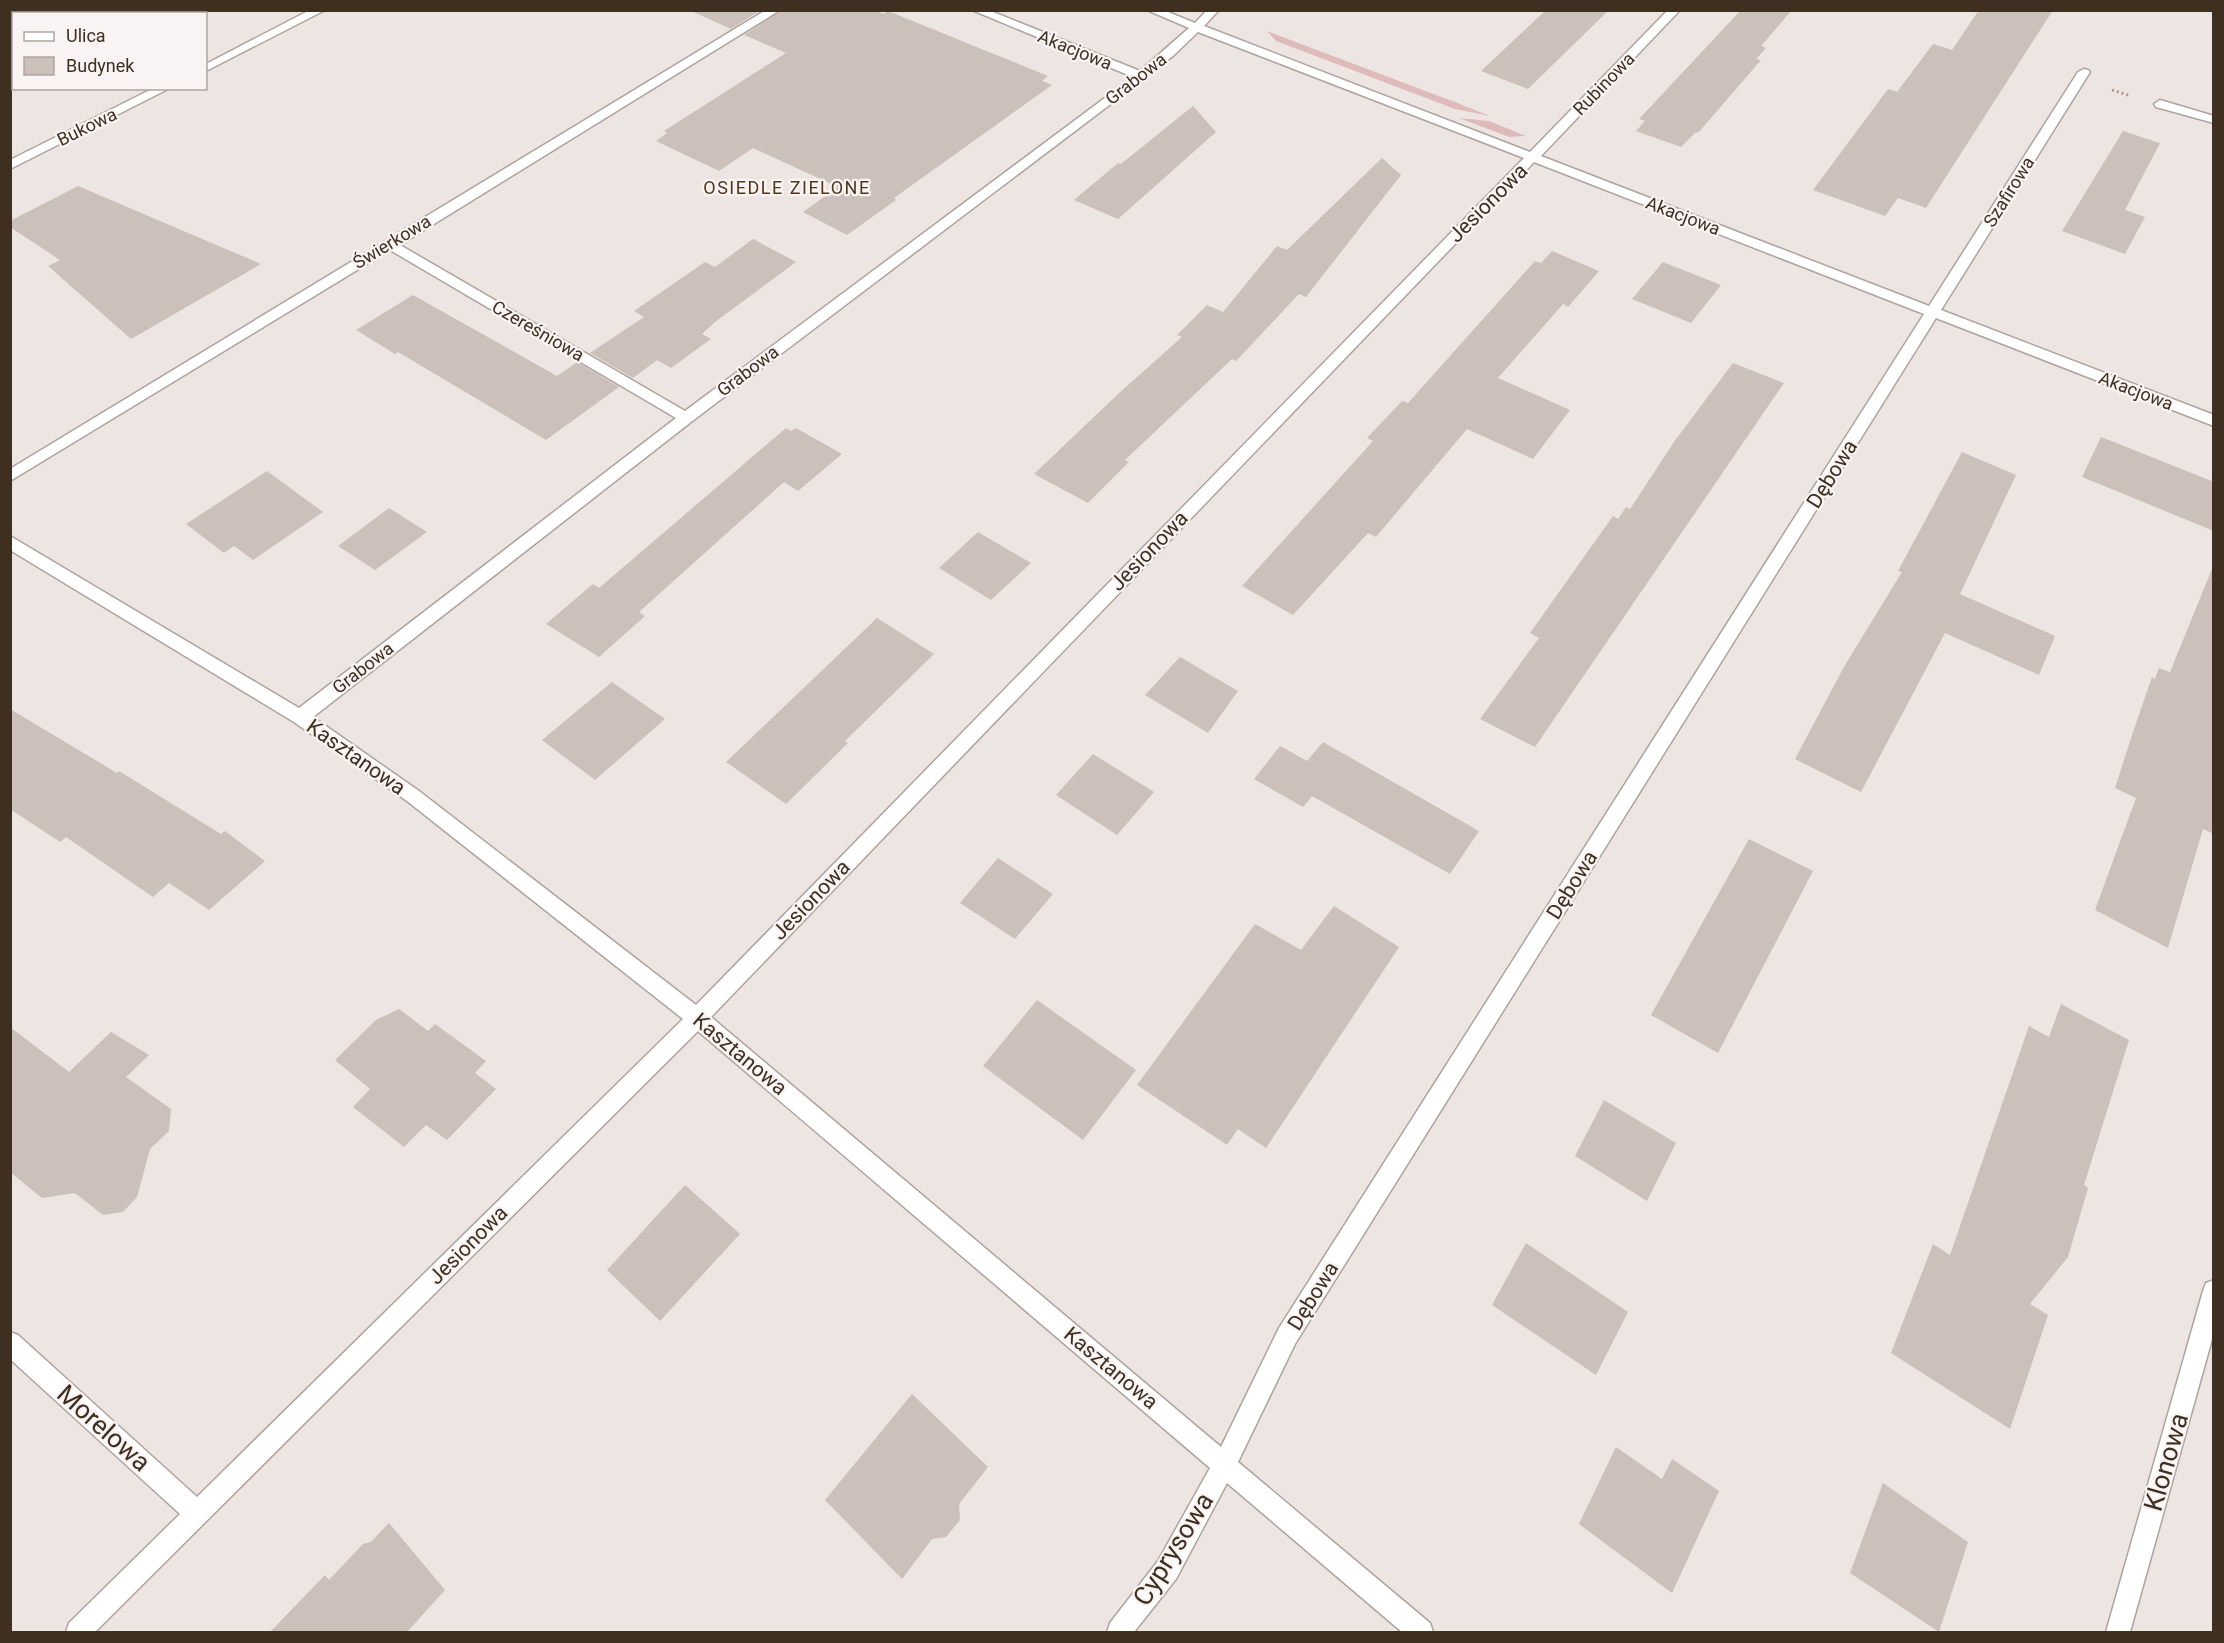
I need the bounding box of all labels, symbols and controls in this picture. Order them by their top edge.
legend [12,12,207,90]
text: Ulica [66,25,106,46]
street label: Akacjowa [1035,25,1115,74]
street label: Grabowa [1101,48,1170,109]
street label: Rubinowa [1569,48,1639,119]
text: Budynek [66,55,135,76]
street label: Bukowa [53,103,120,150]
street label: Szafirowa [1979,153,2038,231]
street label: Jesionowa [1444,159,1532,247]
district label: OSIEDLE ZIELONE [703,177,871,198]
street label: Akacjowa [1643,192,1723,239]
street label: Świerkowa [349,210,434,273]
street label: Czereśniowa [489,296,588,365]
street label: Grabowa [713,341,783,401]
street label: Akacjowa [2096,367,2176,414]
street label: Dębowa [1802,435,1862,513]
street label: Jesionowa [1105,506,1193,596]
street label: Grabowa [328,637,397,698]
street label: Kasztanowa [302,714,410,800]
street label: Dębowa [1542,846,1602,924]
street label: Jesionowa [767,855,855,945]
street label: Kasztanowa [688,1008,792,1100]
street label: Jesionowa [424,1201,512,1289]
street label: Dębowa [1283,1257,1343,1335]
street label: Kasztanowa [1059,1322,1163,1414]
street label: Morelowa [51,1378,157,1478]
street label: Klonowa [2138,1410,2194,1514]
street label: Cyprysowa [1127,1487,1219,1611]

